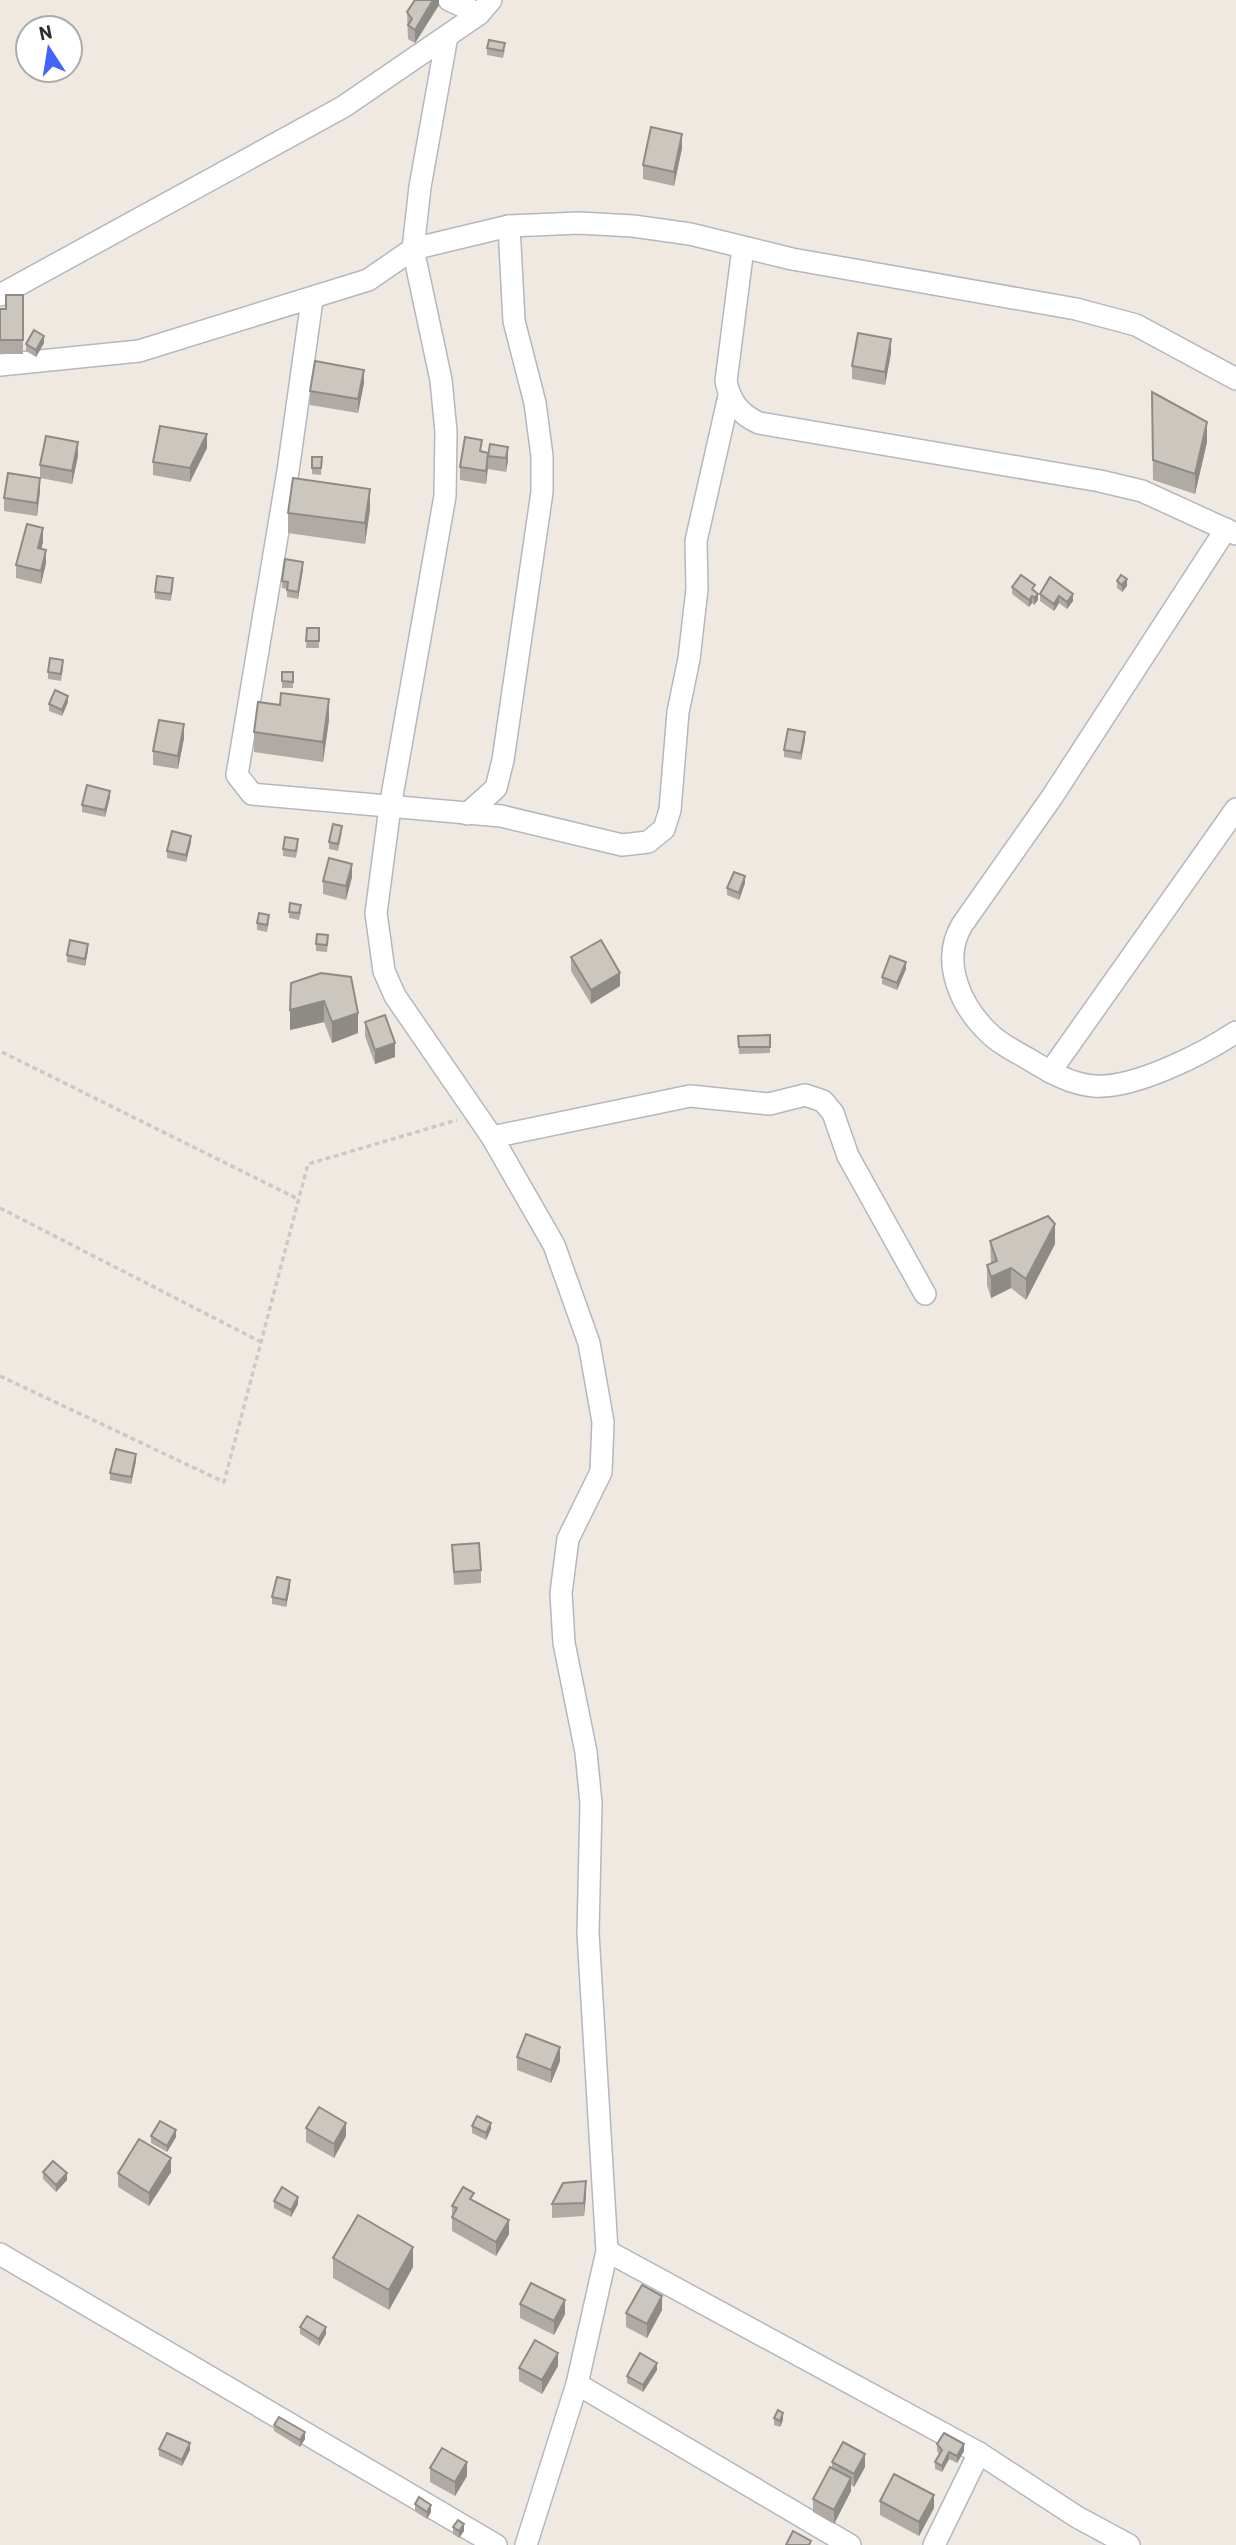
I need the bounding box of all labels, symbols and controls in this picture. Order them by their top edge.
north arrow [14,14,84,84]
text: N [37,19,54,44]

